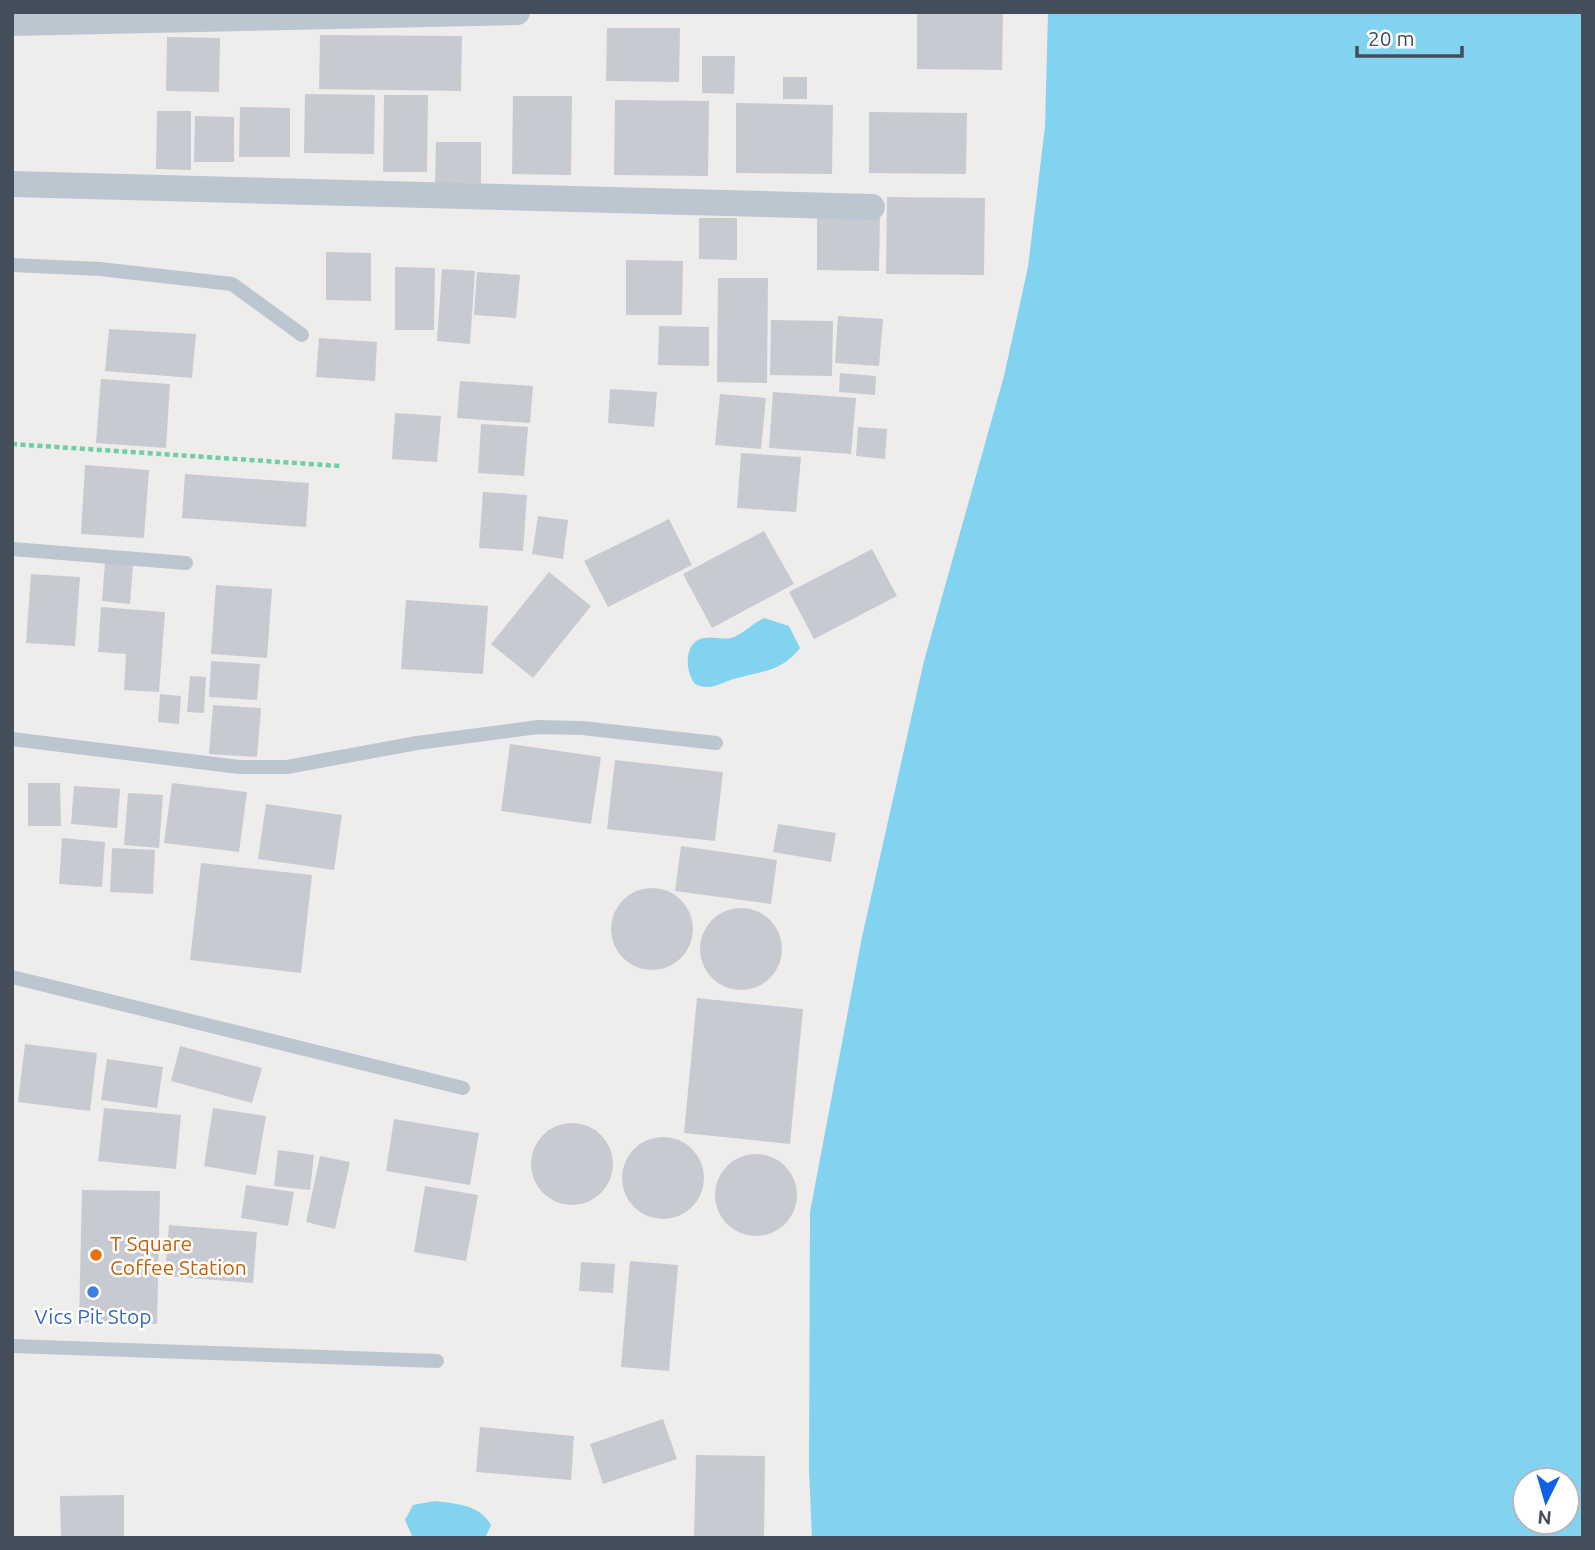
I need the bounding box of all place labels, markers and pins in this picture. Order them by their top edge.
place label: T Square Coffee Station [110,1231,247,1279]
marker: T Square Coffee Station [88,1247,104,1263]
marker: Vics Pit Stop [85,1284,101,1300]
place label: Vics Pit Stop [34,1304,152,1328]

